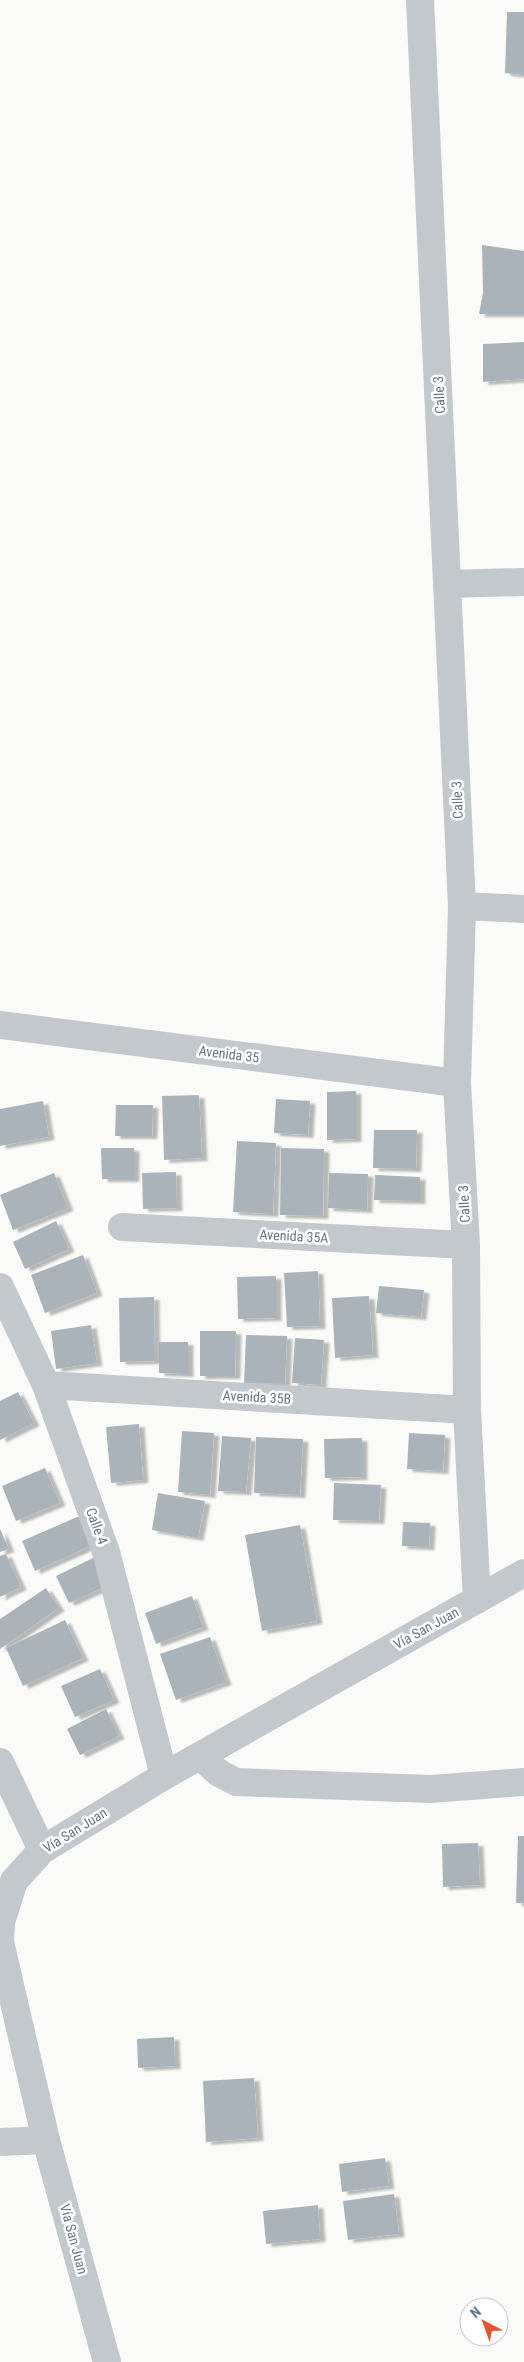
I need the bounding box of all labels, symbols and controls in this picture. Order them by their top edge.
street label: Calle 3 [430,376,448,414]
street label: Calle 3 [448,781,466,819]
street label: Avenida 35 [198,1042,260,1066]
street label: Calle 3 [455,1185,473,1223]
street label: Avenida 35A [259,1226,329,1246]
street label: Avenida 35B [222,1387,292,1407]
street label: Calle 4 [83,1506,111,1547]
street label: Vía San Juan [391,1604,461,1652]
street label: Vía San Juan [40,1804,110,1856]
street label: Vía San Juan [57,2202,91,2276]
north arrow [459,2297,509,2347]
text: N [467,2303,484,2321]

